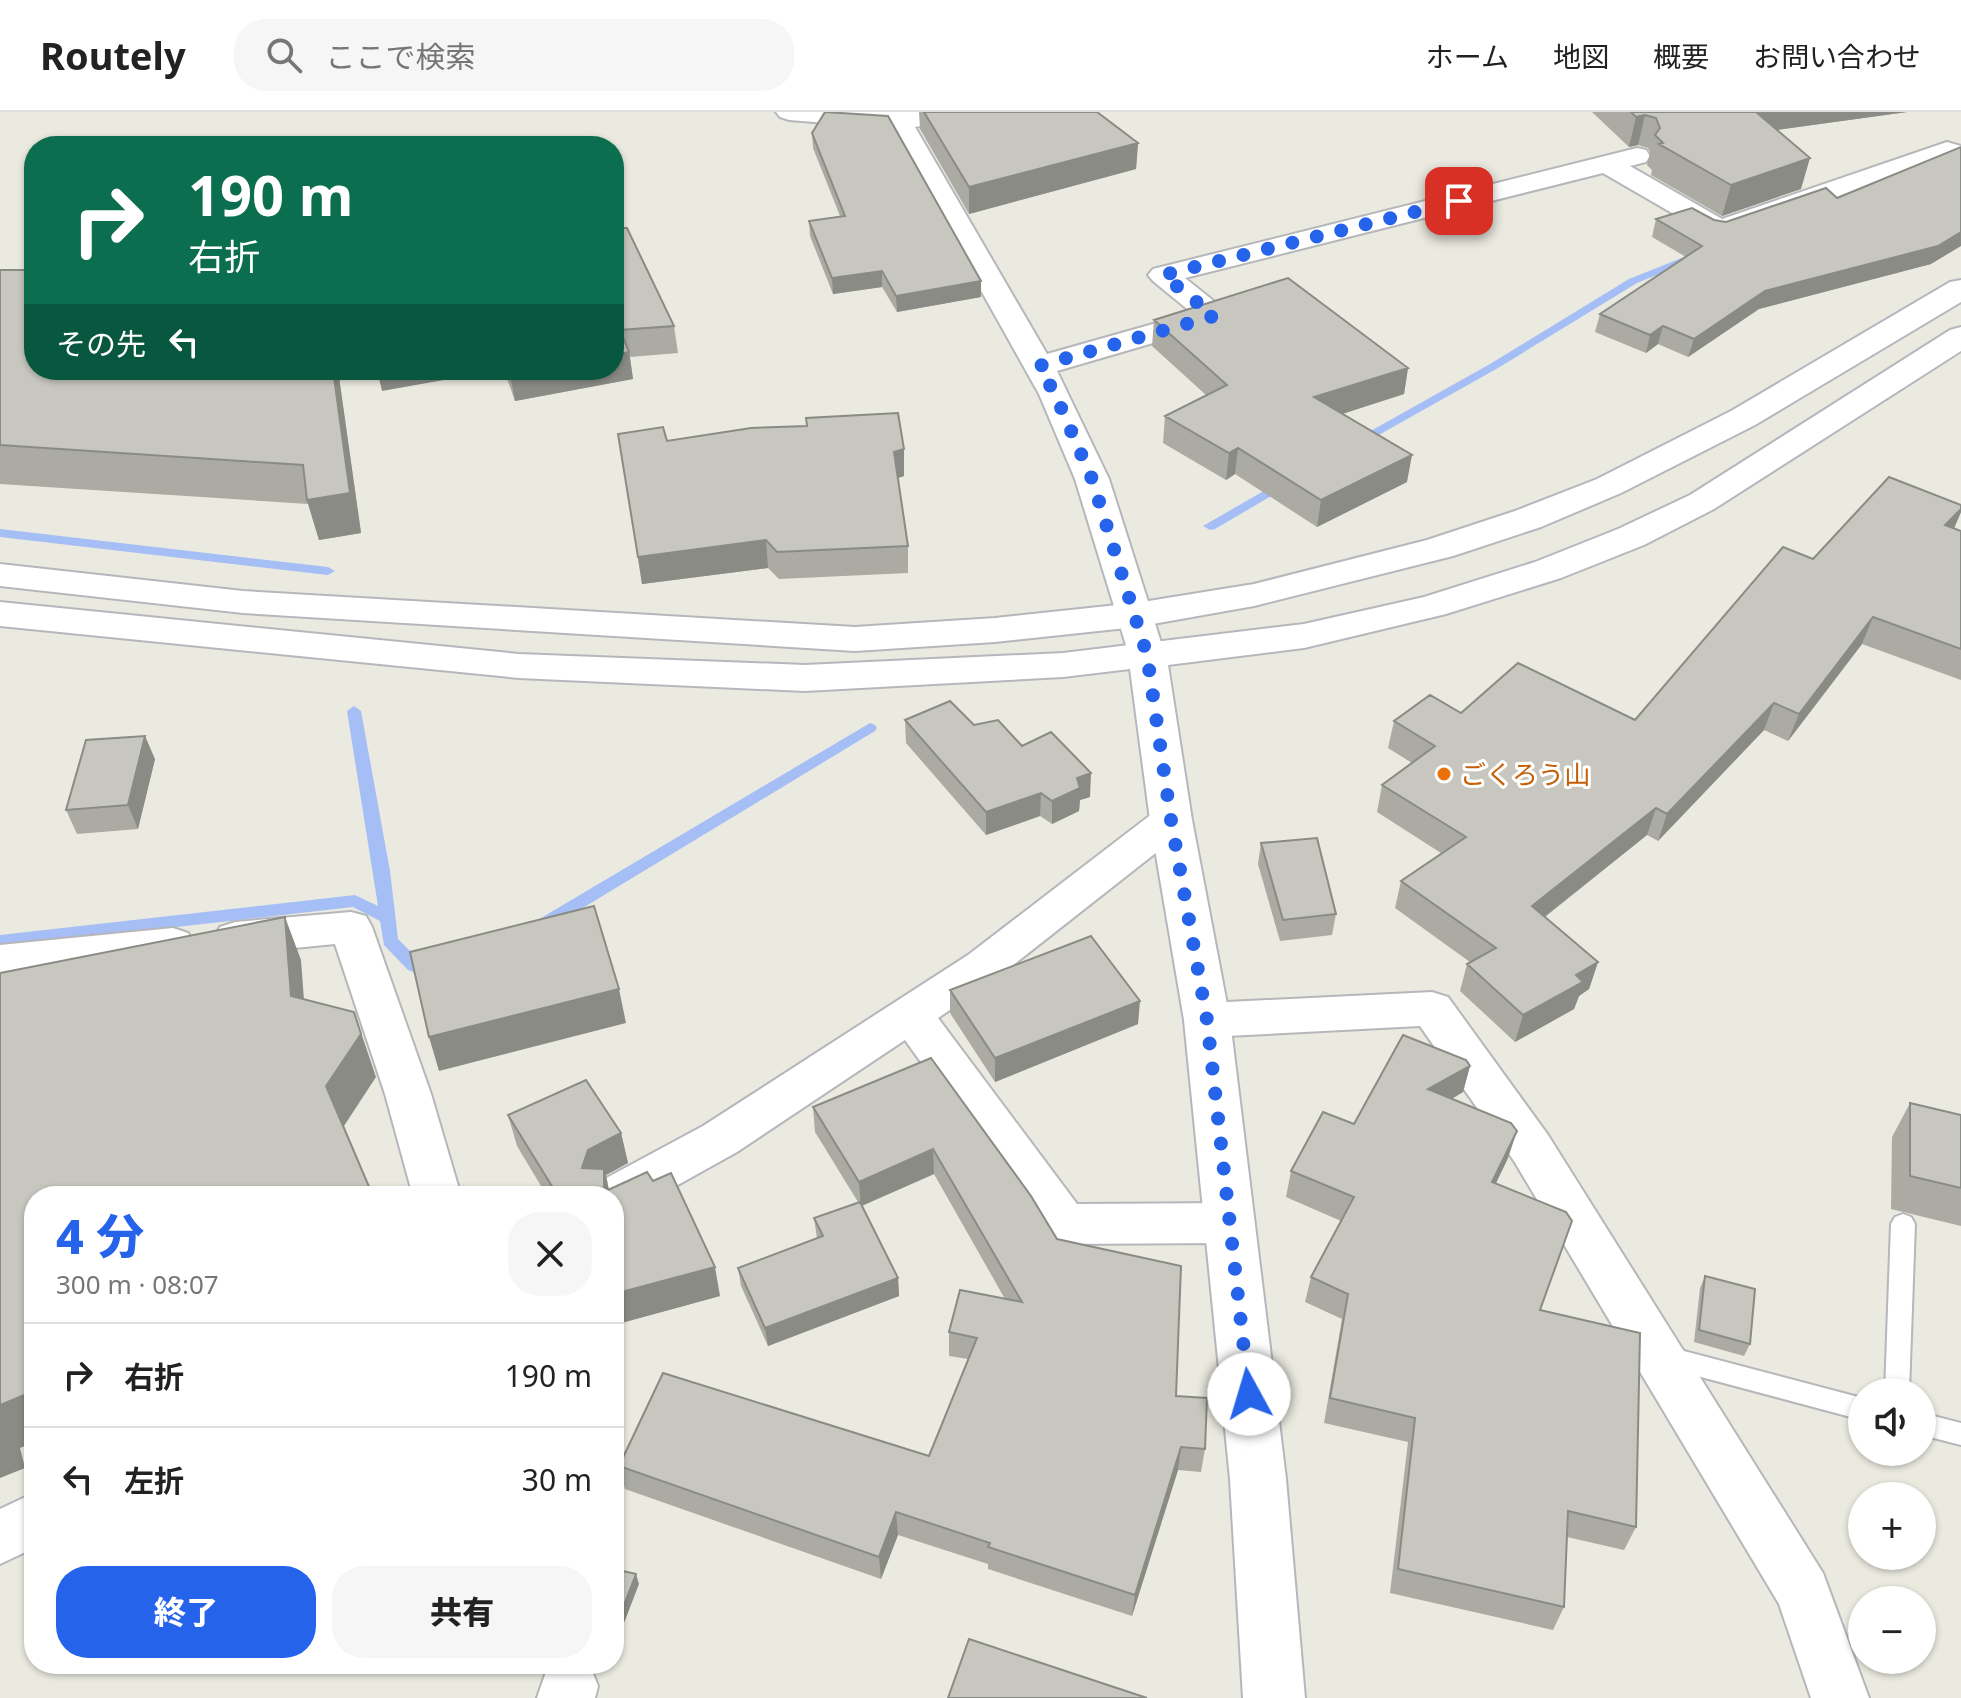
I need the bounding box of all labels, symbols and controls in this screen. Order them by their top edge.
search box [234,19,794,91]
text: Routely [40,29,186,81]
icon: search [262,33,306,77]
text: ここで検索 [326,36,476,77]
text: ホーム [1426,37,1509,75]
text: 地図 [1553,37,1609,75]
text: 概要 [1653,37,1709,75]
text: お問い合わせ [1753,37,1921,75]
text: 190 m [188,156,353,232]
pin [1425,167,1493,235]
icon: right [56,168,160,272]
icon: arrive [1437,179,1481,223]
text: 右折 [188,232,260,281]
icon: left [162,320,206,364]
text: その先 [56,323,146,364]
place label: ごくろう山 [1460,756,1590,792]
marker: ごくろう山 [1435,765,1453,783]
text: 4 分 [56,1203,144,1268]
button: close [508,1212,592,1296]
text: 300 m · 08:07 [56,1266,219,1302]
position arrow [1207,1352,1291,1436]
icon: right [56,1353,100,1397]
text: 190 m [505,1355,592,1396]
text: 右折 [124,1356,184,1397]
map controls [1848,1378,1936,1674]
button: sound [1848,1378,1936,1466]
icon: left [56,1457,100,1501]
text: 30 m [522,1459,592,1500]
text: 左折 [124,1460,184,1501]
button: + [1848,1482,1936,1570]
button: 終了 [56,1566,316,1658]
button: 共有 [332,1566,592,1658]
button: − [1848,1586,1936,1674]

